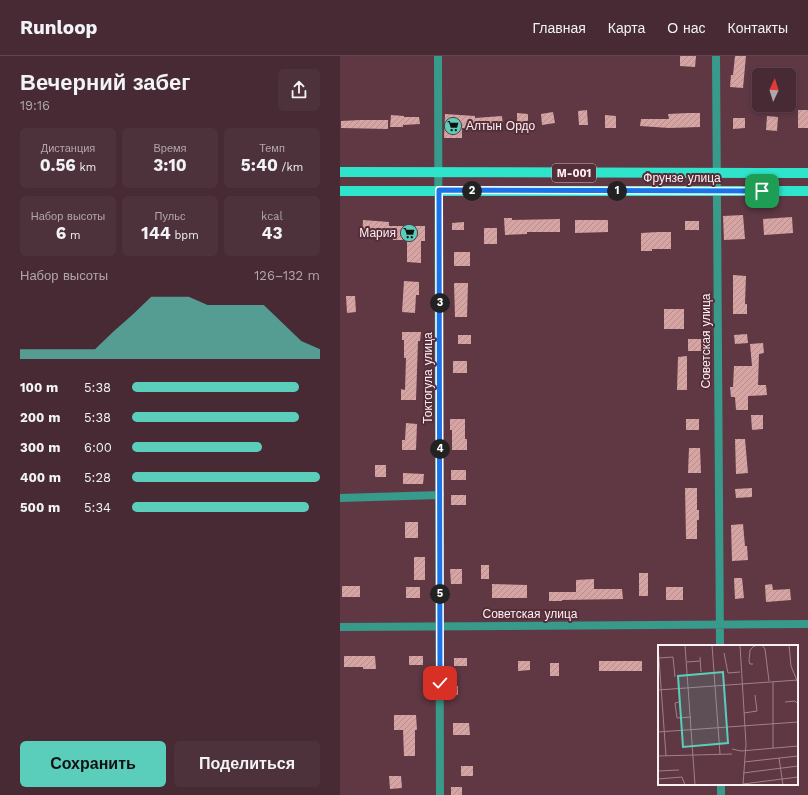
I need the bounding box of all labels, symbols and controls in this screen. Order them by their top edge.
text: Runloop [20,16,97,39]
text: Главная [533,20,586,36]
text: Карта [608,20,645,36]
text: О нас [667,20,706,36]
text: Контакты [728,20,788,36]
north arrow [752,68,796,112]
map controls [752,68,796,112]
button: share [278,69,320,111]
text: Вечерний забег [20,70,191,95]
text: 19:16 [20,98,50,113]
supermarket icon: Алтын Ордо [443,116,463,136]
place label: Алтын Ордо [466,119,536,133]
text: Дистанция [41,142,95,155]
text: Время [153,142,187,155]
text: Темп [259,142,285,155]
text: 0.56 [40,155,76,175]
text: 3:10 [153,155,187,175]
text: 5:40 [241,155,278,175]
text: km [76,161,96,174]
text: /km [278,161,303,174]
road number: M-001 [552,164,596,182]
street label: Фрунзе улица [643,171,721,185]
pin [745,174,779,208]
icon: arrive [751,180,773,202]
pin: 2 [462,181,482,201]
pin: 1 [607,181,627,201]
text: 2 [469,184,475,197]
text: 1 [615,184,619,197]
text: Набор высоты [31,210,105,223]
text: Пульс [155,210,185,223]
text: kcal [261,210,283,223]
text: 6 [56,223,66,243]
text: 144 [141,223,171,243]
text: 43 [261,223,283,243]
supermarket icon: Мария [399,223,419,243]
place label: Мария [359,226,396,240]
text: m [66,229,80,242]
text: bpm [171,229,199,242]
text: Набор высоты [20,268,108,283]
text: 126–132 m [254,268,320,283]
pin: 3 [430,293,450,313]
street label: Советская улица [699,293,713,388]
text: 3 [437,296,443,309]
street label: Токтогула улица [421,332,435,424]
text: 100 m [20,380,58,395]
text: 5:38 [84,380,111,395]
text: 200 m [20,410,60,425]
text: 5:38 [84,410,111,425]
pin: 4 [430,439,450,459]
text: 300 m [20,440,60,455]
text: 6:00 [84,440,112,455]
text: 4 [436,442,444,455]
text: 400 m [20,470,61,485]
text: 5:28 [84,470,111,485]
text: 500 m [20,500,60,515]
text: 5:34 [84,500,111,515]
pin: 5 [430,584,450,604]
text: 5 [437,587,443,600]
street label: Советская улица [483,607,578,621]
inset map [658,645,798,785]
pin [423,666,457,700]
icon: check [429,672,451,694]
button: Сохранить [20,741,166,787]
button: Поделиться [174,741,320,787]

